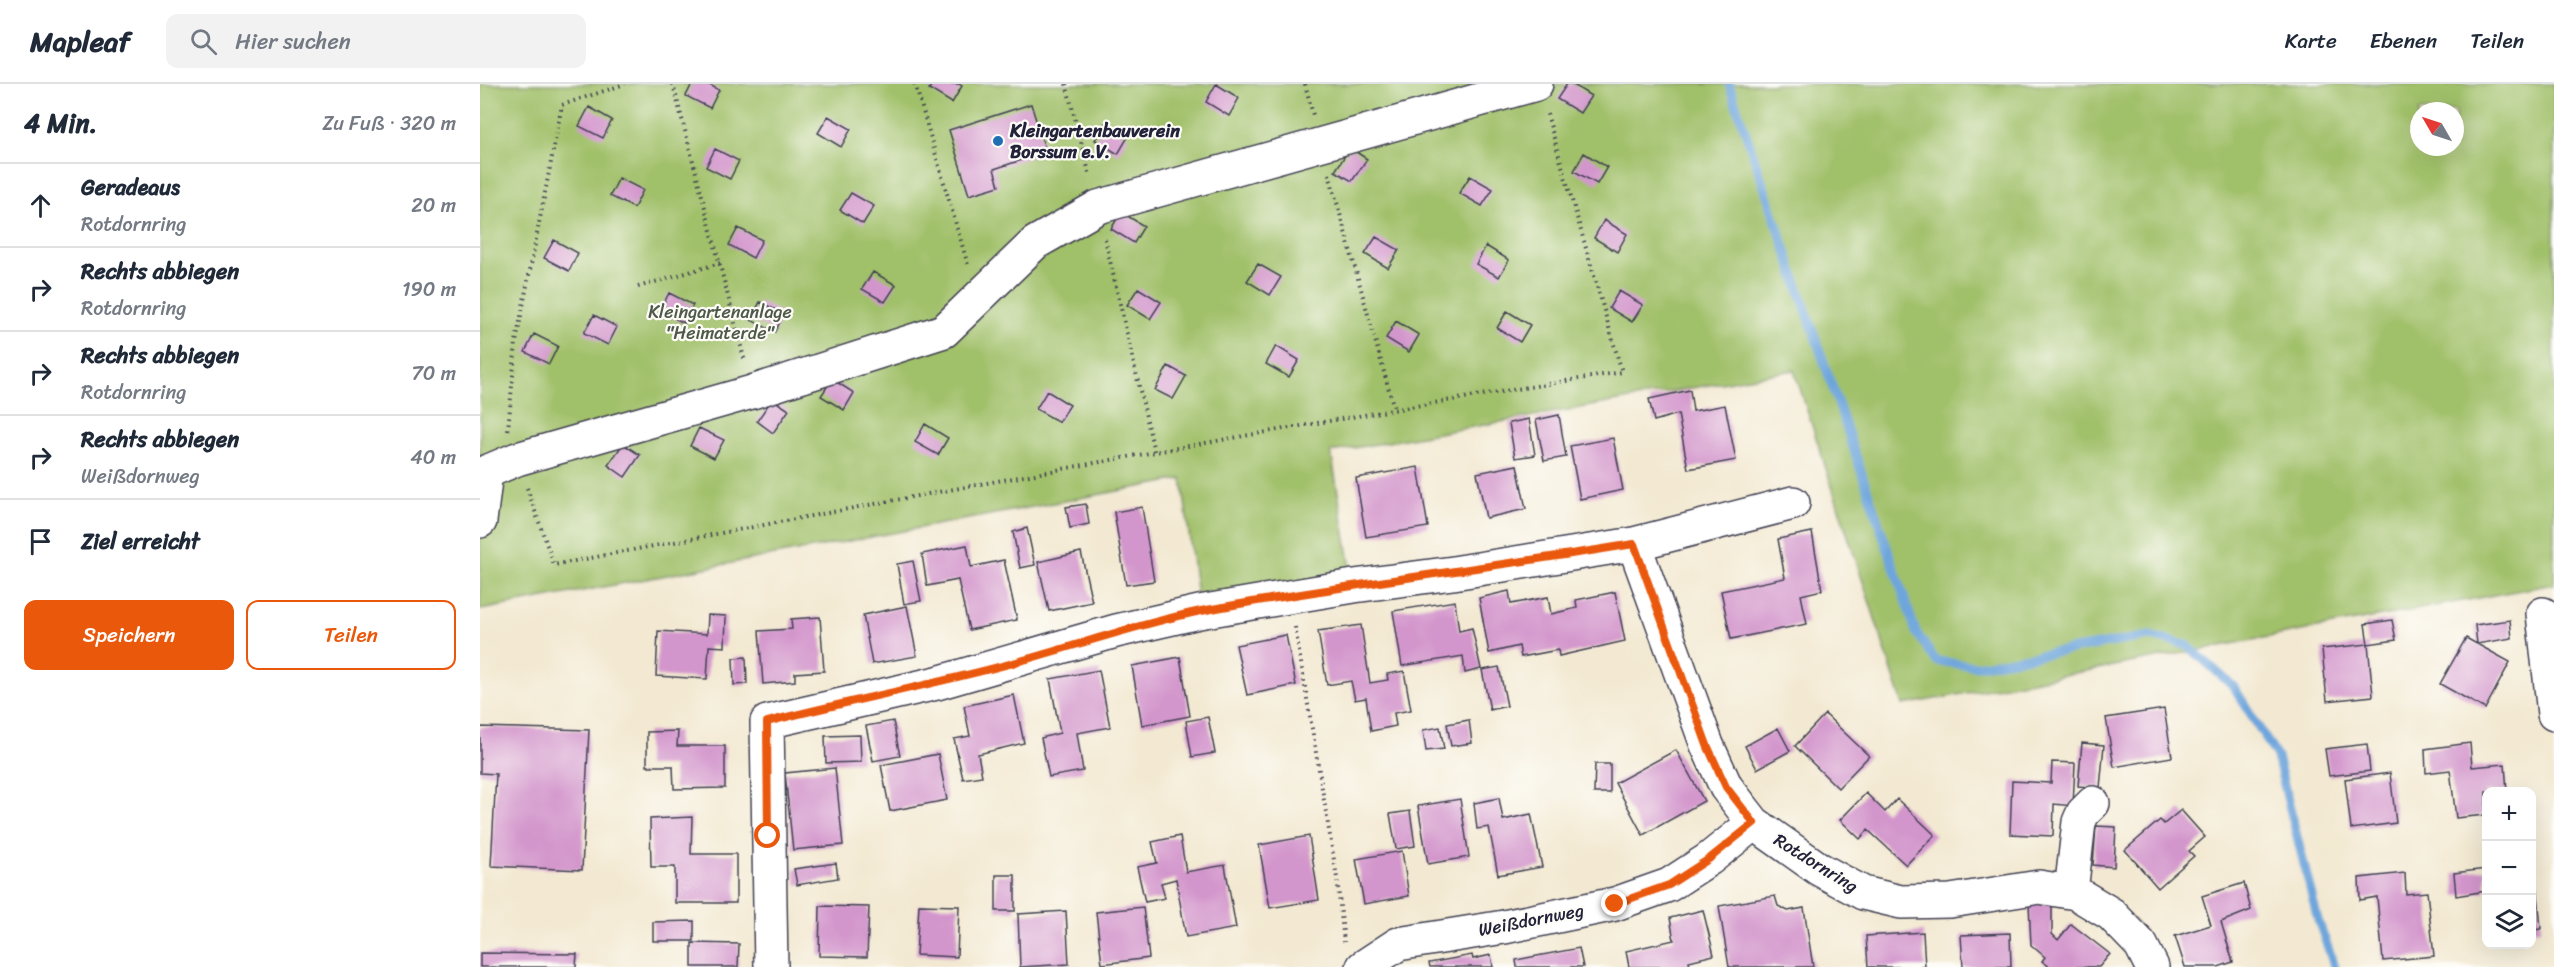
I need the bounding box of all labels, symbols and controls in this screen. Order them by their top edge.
search box [166,14,586,68]
text: Mapleaf [30,17,130,66]
text: Hier suchen [235,22,351,61]
text: Karte [2285,22,2337,60]
text: Ebenen [2370,22,2437,60]
text: Teilen [2470,22,2524,60]
icon: search [187,25,220,58]
text: 4 Min. [24,100,97,146]
north arrow [2410,102,2464,156]
text: Zu Fuß · 320 m [322,106,456,141]
place label: Kleingartenbauverein Borssum e.V. [1009,115,1180,168]
marker: Kleingartenbauverein Borssum e.V. [991,134,1005,148]
text: Geradeaus [81,168,180,207]
text: 20 m [411,188,456,223]
icon: ahead [24,189,57,222]
text: Rotdornring [81,207,186,242]
text: Rechts abbiegen [81,252,239,291]
text: 190 m [402,272,456,307]
icon: right [24,273,57,306]
text: Rotdornring [81,291,186,326]
park label: Kleingartenanlage "Heimaterde" [648,296,792,349]
text: Rechts abbiegen [81,336,239,375]
text: 70 m [411,356,456,391]
icon: right [24,357,57,390]
text: Rotdornring [81,375,186,410]
text: Rechts abbiegen [81,420,239,459]
text: 40 m [410,440,456,475]
icon: right [24,441,57,474]
text: Weißdornweg [81,459,200,494]
text: Ziel erreicht [81,522,200,561]
icon: arrive [24,525,57,558]
button: Speichern [24,600,234,670]
button: Teilen [246,600,456,670]
map controls [2482,787,2536,949]
button: + [2482,787,2536,841]
route start [754,822,780,848]
street label: Rotdornring [1767,824,1865,902]
button: − [2482,841,2536,895]
route end [1601,890,1627,916]
street label: Weißdornweg [1475,894,1587,946]
button: layers [2482,895,2536,949]

